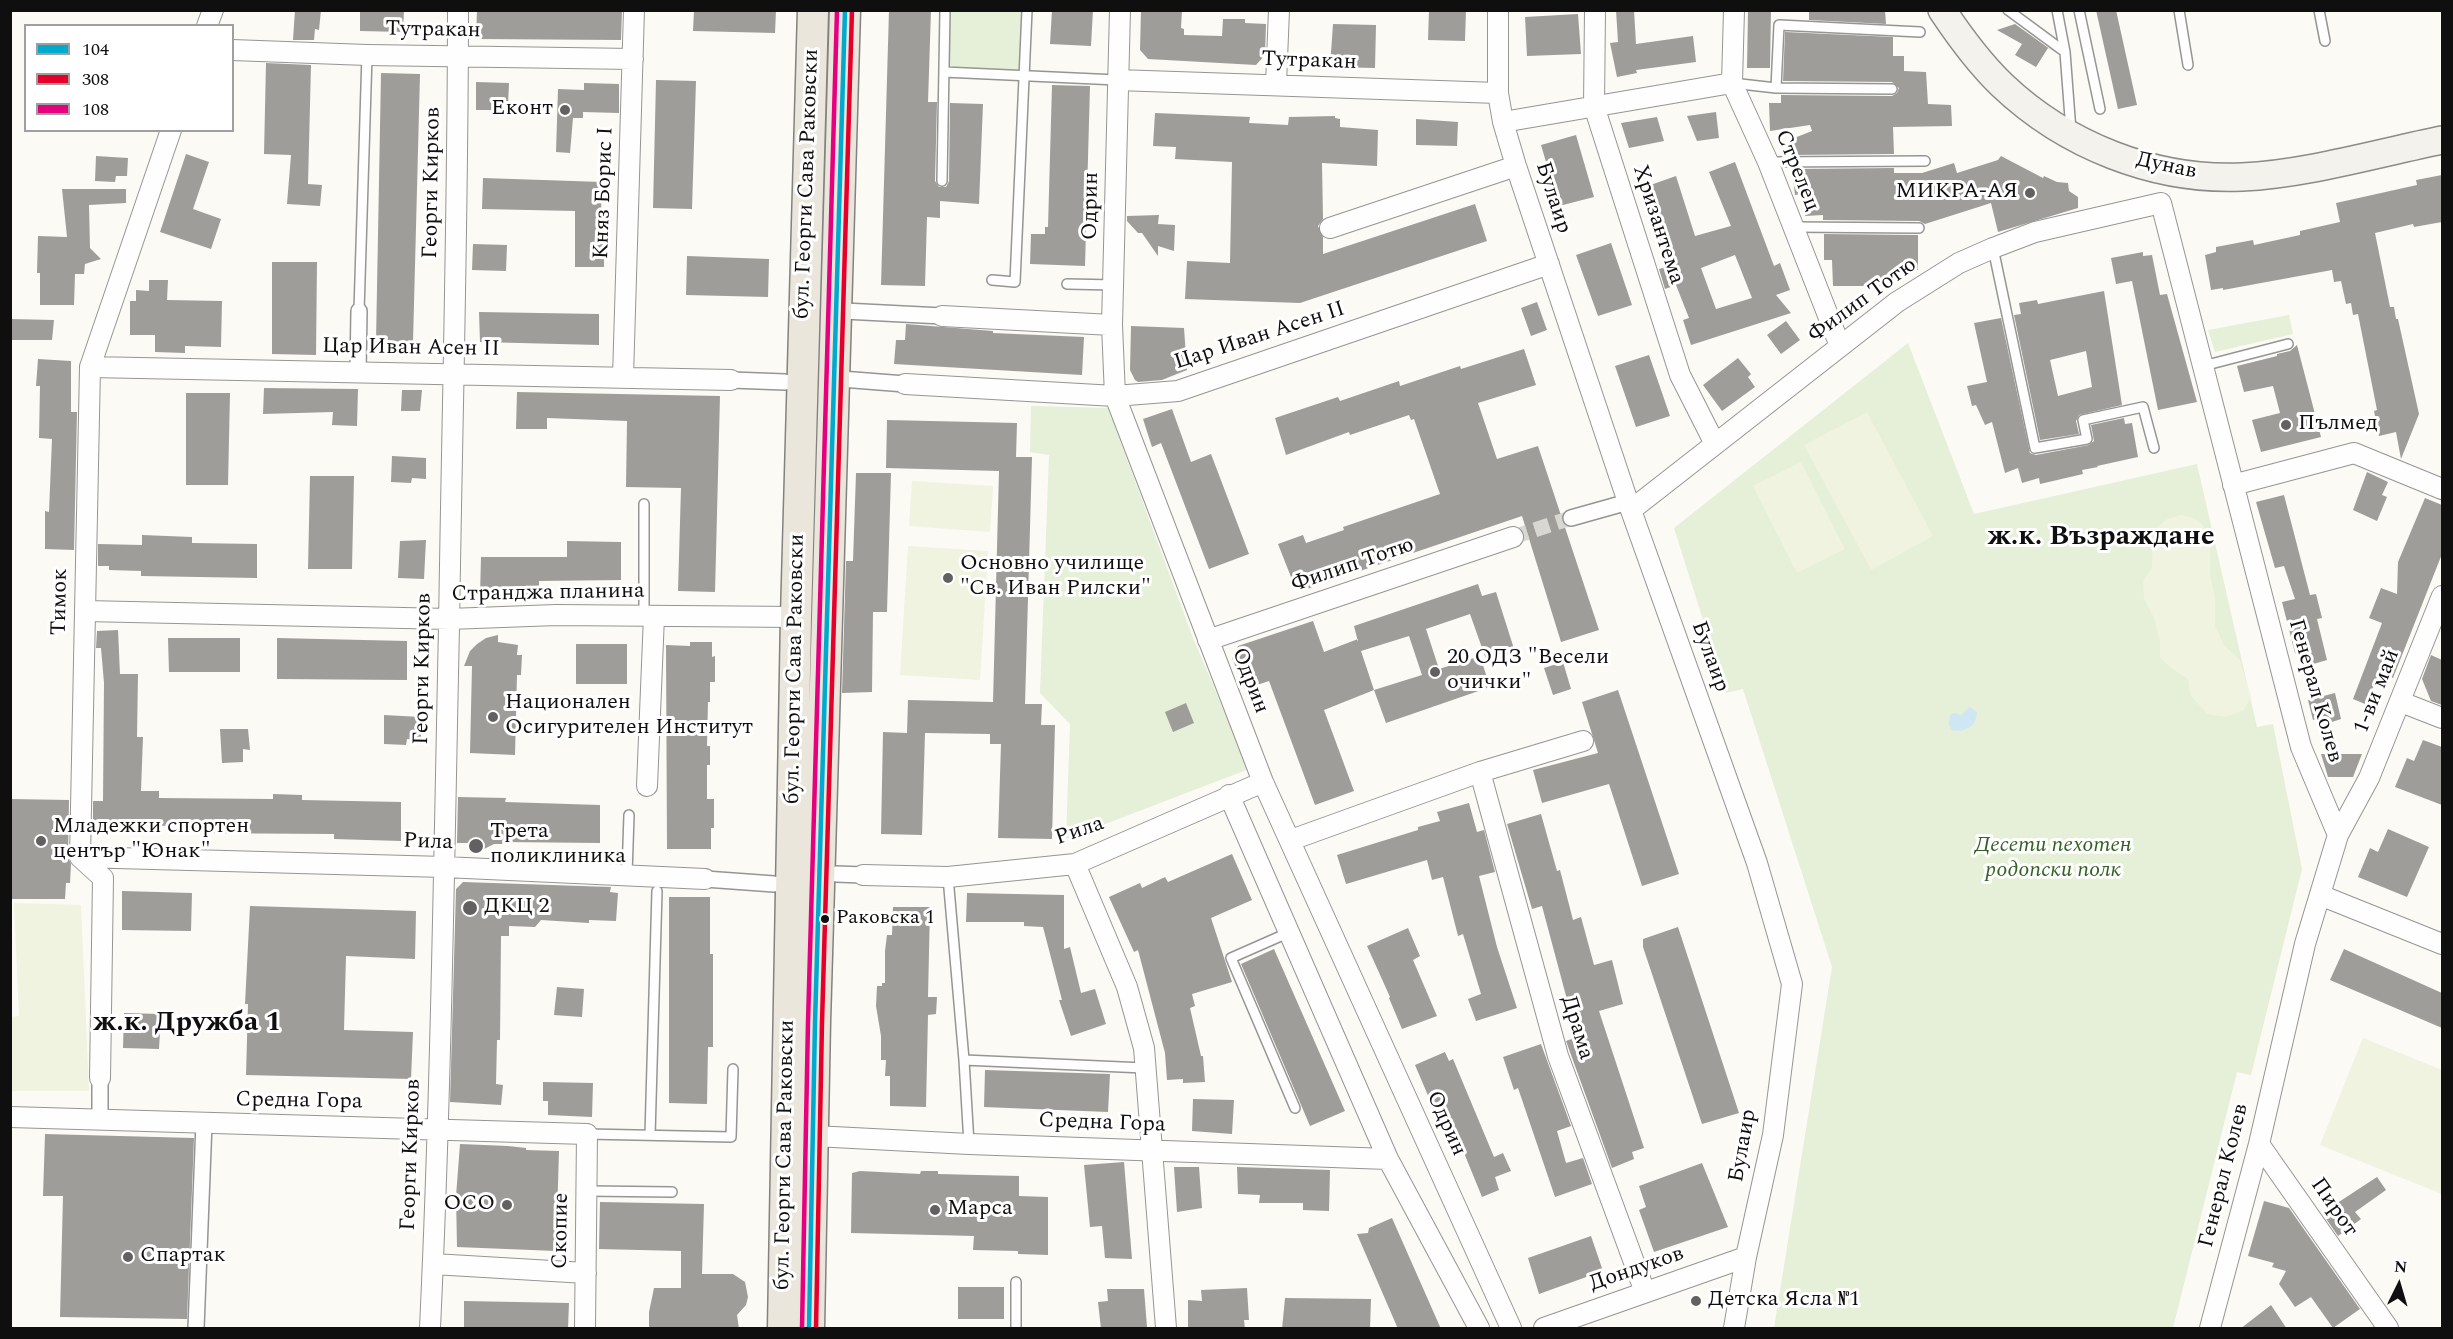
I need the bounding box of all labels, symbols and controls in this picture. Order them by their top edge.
street label: Тутракан [385,17,481,45]
legend [24,24,234,132]
text: 104 [82,36,109,63]
street label: Тутракан [1261,47,1357,77]
street label: бул. Георги Сава Раковски [790,48,826,320]
text: 308 [82,66,109,93]
text: 108 [82,96,109,123]
place label: Еконт [491,97,553,123]
marker: Еконт [558,103,572,117]
street label: Георги Кирков [418,107,448,259]
street label: Княз Борис I [589,126,621,260]
street label: Стрелец [1768,127,1824,215]
street label: Дунав [2133,148,2199,186]
street label: Булаир [1528,159,1576,237]
street label: Хризантема [1625,162,1689,288]
street label: Одрин [1078,172,1106,240]
place label: МИКРА-АЯ [1896,180,2018,206]
marker: МИКРА-АЯ [2023,186,2037,200]
street label: Филип Тотю [1804,253,1922,349]
street label: Цар Иван Асен II [1171,297,1349,377]
street label: Цар Иван Асен II [322,334,500,364]
place label: Пълмед [2298,412,2378,438]
marker: Пълмед [2279,418,2293,432]
district label: ж.к. Възраждане [1987,522,2215,556]
street label: Филип Тотю [1288,533,1418,599]
street label: бул. Георги Сава Раковски [780,534,812,804]
place label: Основно училище "Св. Иван Рилски" [960,552,1151,604]
street label: Тимок [47,568,75,636]
marker: Основно училище "Св. Иван Рилски" [941,571,955,585]
street label: Странджа планина [451,579,645,609]
street label: Георги Кирков [409,593,439,745]
street label: Генерал Колев [2281,616,2347,766]
street label: Булаир [1684,618,1734,696]
street label: Одрин [1224,644,1274,718]
place label: 20 ОДЗ "Весели очички" [1447,646,1609,698]
street label: 1-ви май [2349,646,2407,738]
marker: 20 ОДЗ "Весели очички" [1428,665,1442,679]
place label: Национален Осигурителен Институт [505,691,753,742]
marker: Национален Осигурителен Институт [486,710,500,724]
street label: Рила [1052,811,1108,853]
place label: Младежки спортен център "Юнак" [53,815,249,866]
place label: Трета поликлиника [490,820,626,872]
street label: Рила [403,829,453,857]
marker: Младежки спортен център "Юнак" [34,834,48,848]
park label: Десети пехотен родопски полк [1975,834,2131,885]
marker: Трета поликлиника [467,837,485,855]
place label: ДКЦ 2 [484,895,549,921]
marker: ДКЦ 2 [461,899,479,917]
place label: Раковска 1 [836,907,935,931]
marker: Раковска 1 [819,913,831,925]
street label: Драма [1554,993,1598,1063]
district label: ж.к. Дружба 1 [93,1008,281,1042]
street label: бул. Георги Сава Раковски [770,1020,802,1290]
street label: Георги Кирков [396,1079,428,1231]
street label: Одрин [1419,1087,1471,1161]
street label: Средна Гора [235,1088,363,1116]
street label: Генерал Колев [2194,1101,2256,1251]
street label: Булаир [1725,1107,1763,1185]
street label: Средна Гора [1038,1109,1166,1139]
street label: Пирот [2303,1174,2363,1242]
place label: ОСО [444,1192,495,1218]
street label: Скопие [548,1193,576,1269]
place label: Марса [947,1197,1013,1223]
marker: ОСО [500,1198,514,1212]
marker: Марса [928,1203,942,1217]
street label: Дондуков [1586,1242,1688,1298]
place label: Спартак [140,1244,226,1270]
marker: Спартак [121,1250,135,1264]
north arrow [2369,1255,2429,1315]
text: N [2393,1255,2408,1280]
place label: Детска Ясла №1 [1708,1288,1860,1314]
marker: Детска Ясла №1 [1689,1294,1703,1308]

